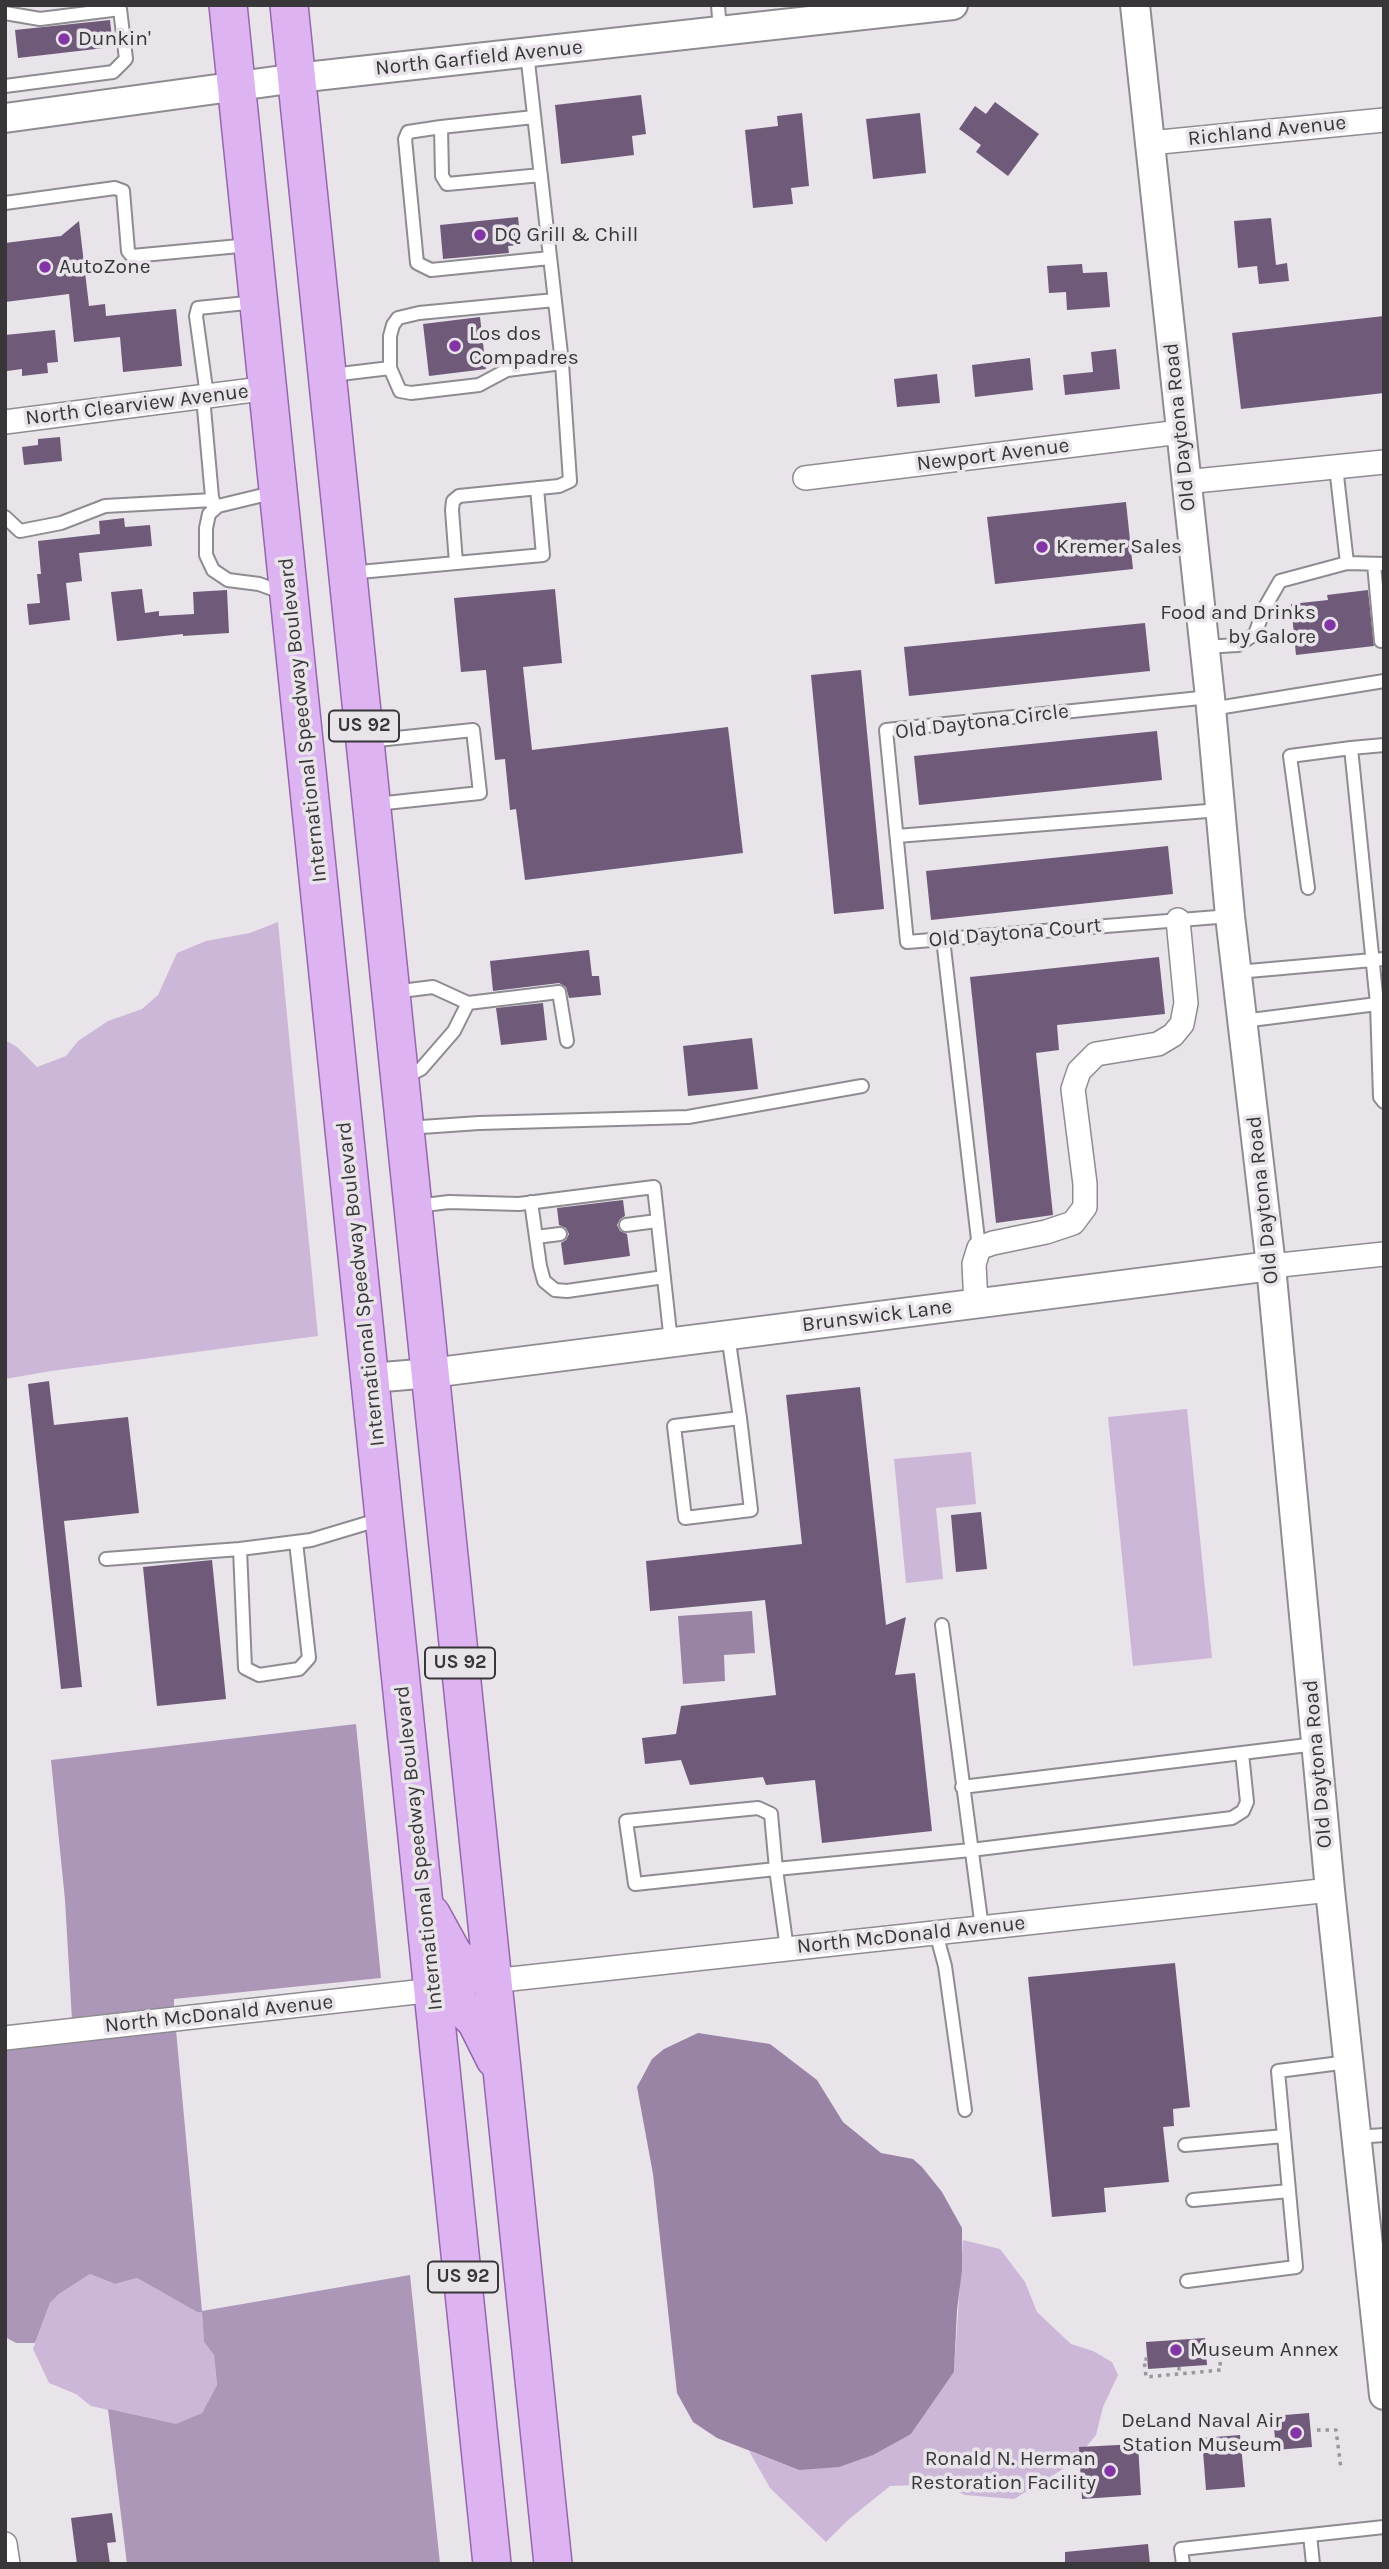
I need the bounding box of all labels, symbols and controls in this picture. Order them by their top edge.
place label: Dunkin' [78,26,151,52]
marker: Dunkin' [56,31,72,47]
street label: North Garfield Avenue [374,35,584,81]
street label: Richland Avenue [1186,110,1348,152]
place label: DQ Grill & Chill [494,222,638,248]
marker: DQ Grill & Chill [472,227,488,243]
place label: AutoZone [59,254,151,280]
marker: AutoZone [37,259,53,275]
place label: Los dos Compadres [469,321,579,371]
marker: Los dos Compadres [447,338,463,354]
street label: Old Daytona Road [1159,342,1201,512]
street label: North Clearview Avenue [24,379,250,431]
street label: Newport Avenue [915,433,1071,477]
place label: Kremer Sales [1056,534,1182,560]
marker: Kremer Sales [1034,539,1050,555]
street label: International Speedway Boulevard [273,556,333,884]
place label: Food and Drinks by Galore [1160,600,1316,650]
marker: Food and Drinks by Galore [1322,617,1338,633]
street label: Old Daytona Circle [894,699,1070,745]
road number: US 92 [329,710,399,741]
street label: Old Daytona Court [928,913,1102,953]
street label: Old Daytona Road [1242,1115,1284,1285]
street label: International Speedway Boulevard [331,1120,391,1448]
street label: Brunswick Lane [801,1294,953,1338]
road number: US 92 [425,1648,495,1679]
street label: Old Daytona Road [1298,1679,1338,1849]
street label: International Speedway Boulevard [389,1684,449,2012]
street label: North McDonald Avenue [796,1910,1026,1960]
street label: North McDonald Avenue [104,1989,334,2039]
road number: US 92 [428,2262,498,2292]
place label: Museum Annex [1190,2337,1339,2363]
marker: Museum Annex [1168,2342,1184,2358]
place label: DeLand Naval Air Station Museum [1121,2408,1282,2458]
marker: DeLand Naval Air Station Museum [1288,2425,1304,2441]
place label: Ronald N. Herman Restoration Facility [911,2446,1096,2496]
marker: Ronald N. Herman Restoration Facility [1102,2463,1118,2479]

